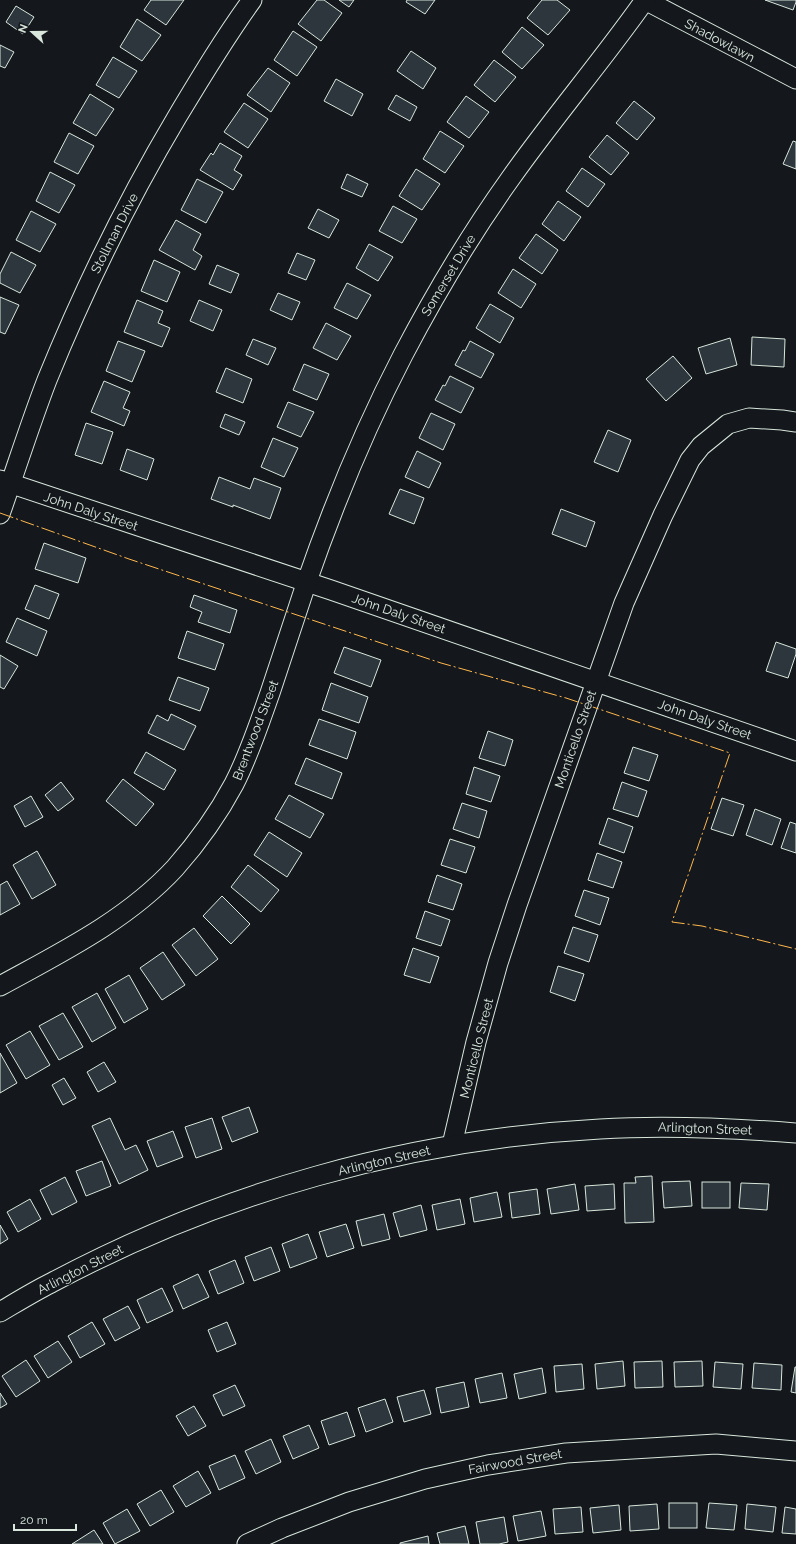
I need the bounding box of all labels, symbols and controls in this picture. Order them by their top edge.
north arrow [12,12,52,52]
street label: Shadowlawn [682,16,757,65]
text: N [16,22,31,35]
street label: Stollman Drive [88,190,141,276]
street label: Somerset Drive [418,232,479,319]
street label: John Daly Street [42,489,140,534]
street label: John Daly Street [350,590,448,637]
street label: Brentwood Street [230,678,282,782]
street label: Monticello Street [552,688,599,790]
street label: John Daly Street [656,696,754,743]
street label: Monticello Street [457,996,496,1100]
street label: Arlington Street [658,1119,753,1138]
street label: Arlington Street [337,1142,432,1178]
street label: Arlington Street [35,1241,126,1298]
street label: Fairwood Street [467,1446,564,1477]
scale bar [14,1506,76,1532]
text: 20 m [20,1513,48,1527]

